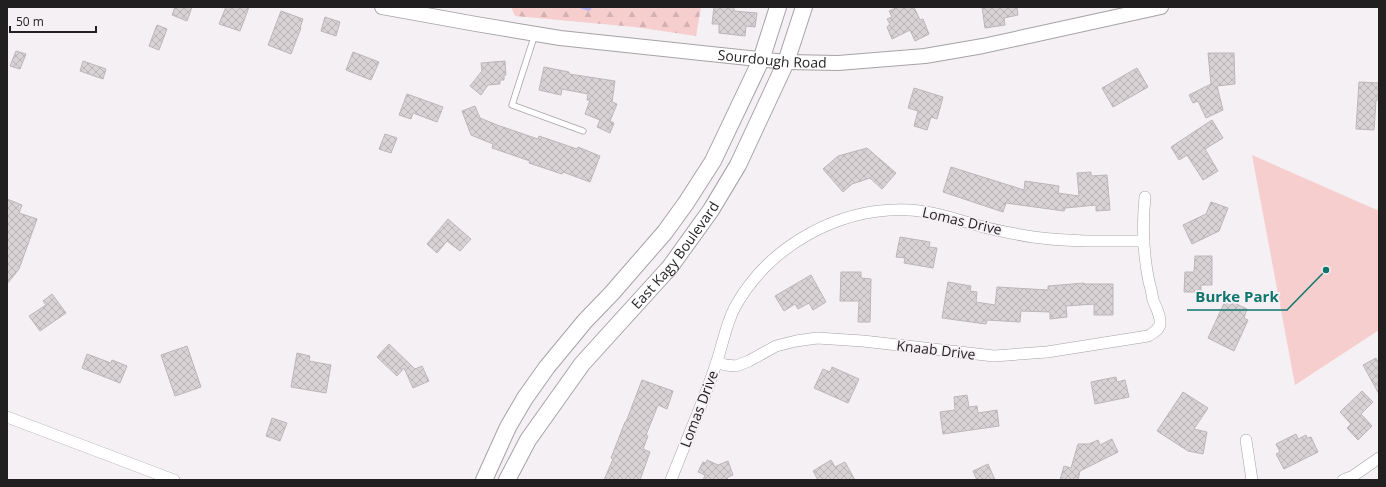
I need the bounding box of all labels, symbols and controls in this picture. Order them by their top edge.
scale bar [10,8,96,34]
text: 50 m [16,13,44,30]
street label: Sourdough Road [717,45,827,72]
street label: East Kagy Boulevard [627,198,723,313]
street label: Lomas Drive [920,202,1004,239]
callout: Burke Park [1187,283,1287,310]
text: Burke Park [1195,286,1279,306]
street label: Knaab Drive [896,335,977,364]
street label: Lomas Drive [675,367,722,450]

